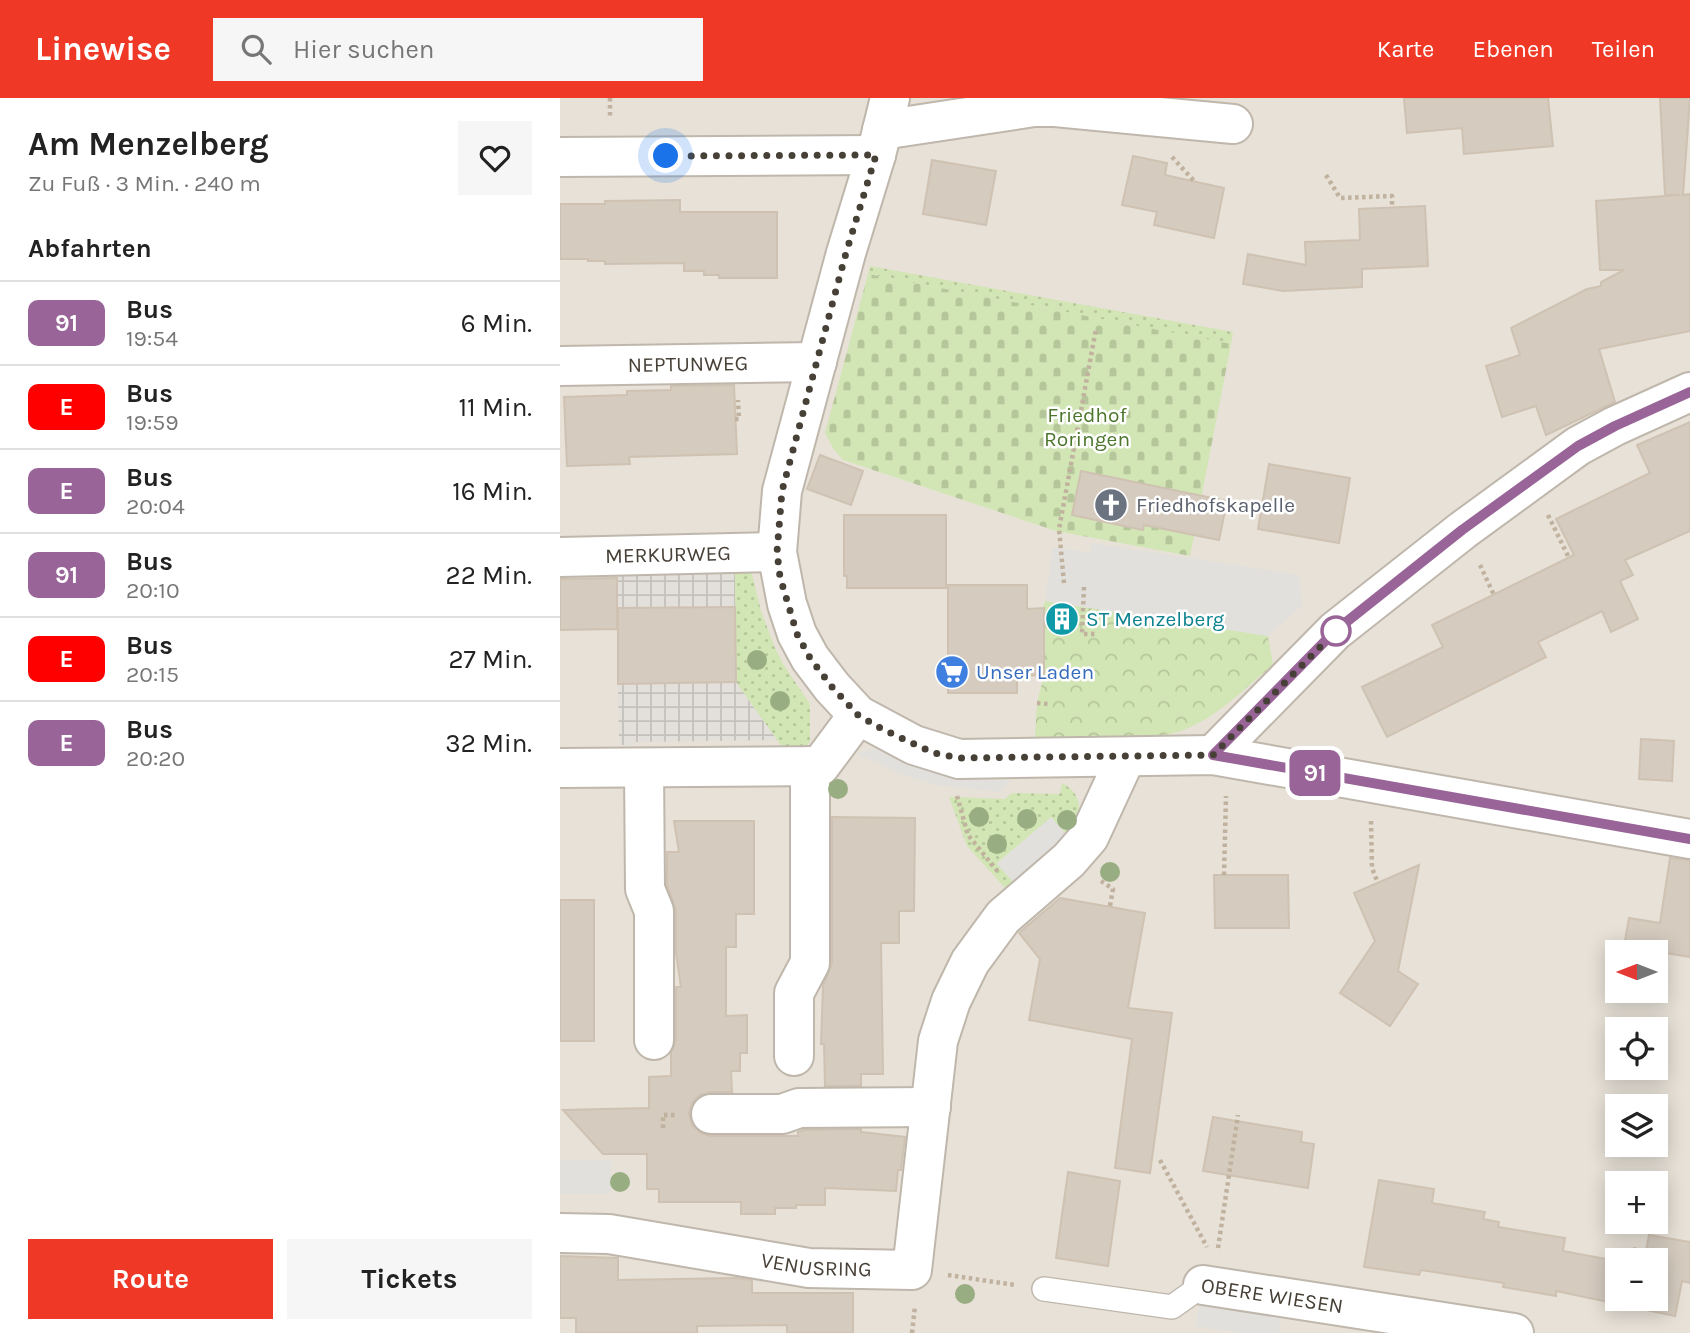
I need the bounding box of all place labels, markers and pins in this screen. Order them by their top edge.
church icon: Friedhofskapelle [1092,486,1130,524]
place label: Friedhofskapelle [1136,493,1295,517]
building icon: ST Menzelberg [1043,600,1081,638]
place label: ST Menzelberg [1086,607,1225,631]
unlabelled marker [1321,616,1351,646]
supermarket icon: Unser Laden [933,653,971,691]
place label: Unser Laden [976,660,1094,684]

